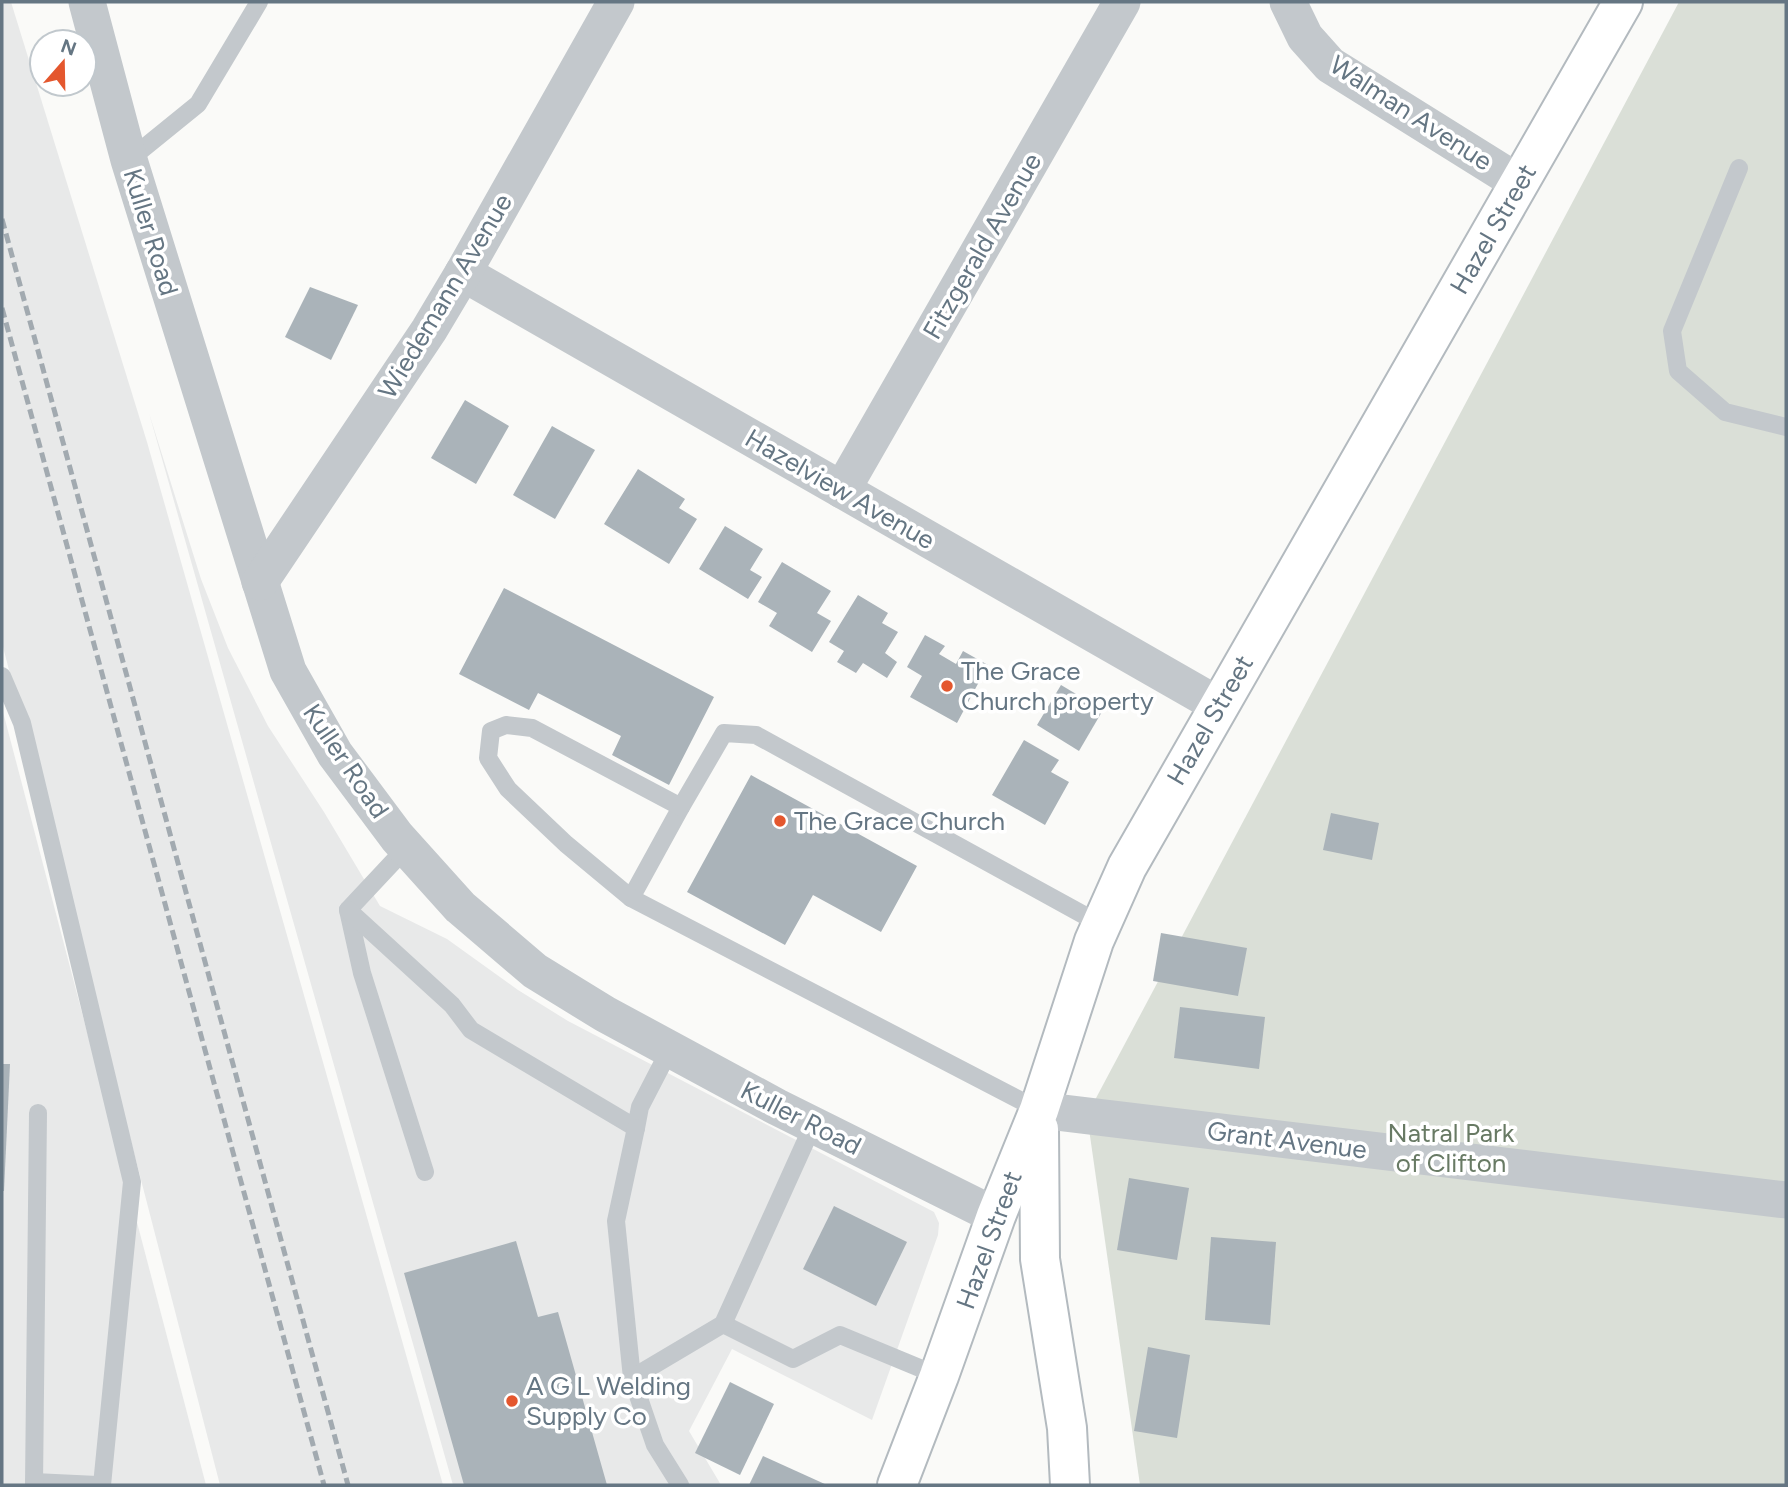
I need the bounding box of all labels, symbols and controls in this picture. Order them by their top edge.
north arrow [28,28,98,98]
text: N [58,34,79,61]
street label: Walman Avenue [1324,49,1498,177]
street label: Fitzgerald Avenue [916,147,1048,345]
street label: Hazel Street [1443,158,1543,300]
street label: Kuller Road [117,165,185,299]
street label: Wiedemann Avenue [371,188,519,404]
street label: Hazelview Avenue [740,422,940,556]
street label: Hazel Street [1160,649,1260,791]
place label: The Grace Church property [961,655,1154,717]
marker: The Grace Church property [939,678,955,694]
street label: Kuller Road [296,698,396,824]
place label: The Grace Church [794,805,1005,837]
marker: The Grace Church [772,813,788,829]
street label: Kuller Road [735,1074,867,1162]
street label: Grant Avenue [1205,1114,1369,1166]
park label: Natral Park of Clifton [1388,1117,1515,1179]
street label: Hazel Street [949,1166,1029,1313]
place label: A G L Welding Supply Co [526,1370,691,1432]
marker: A G L Welding Supply Co [504,1393,520,1409]

